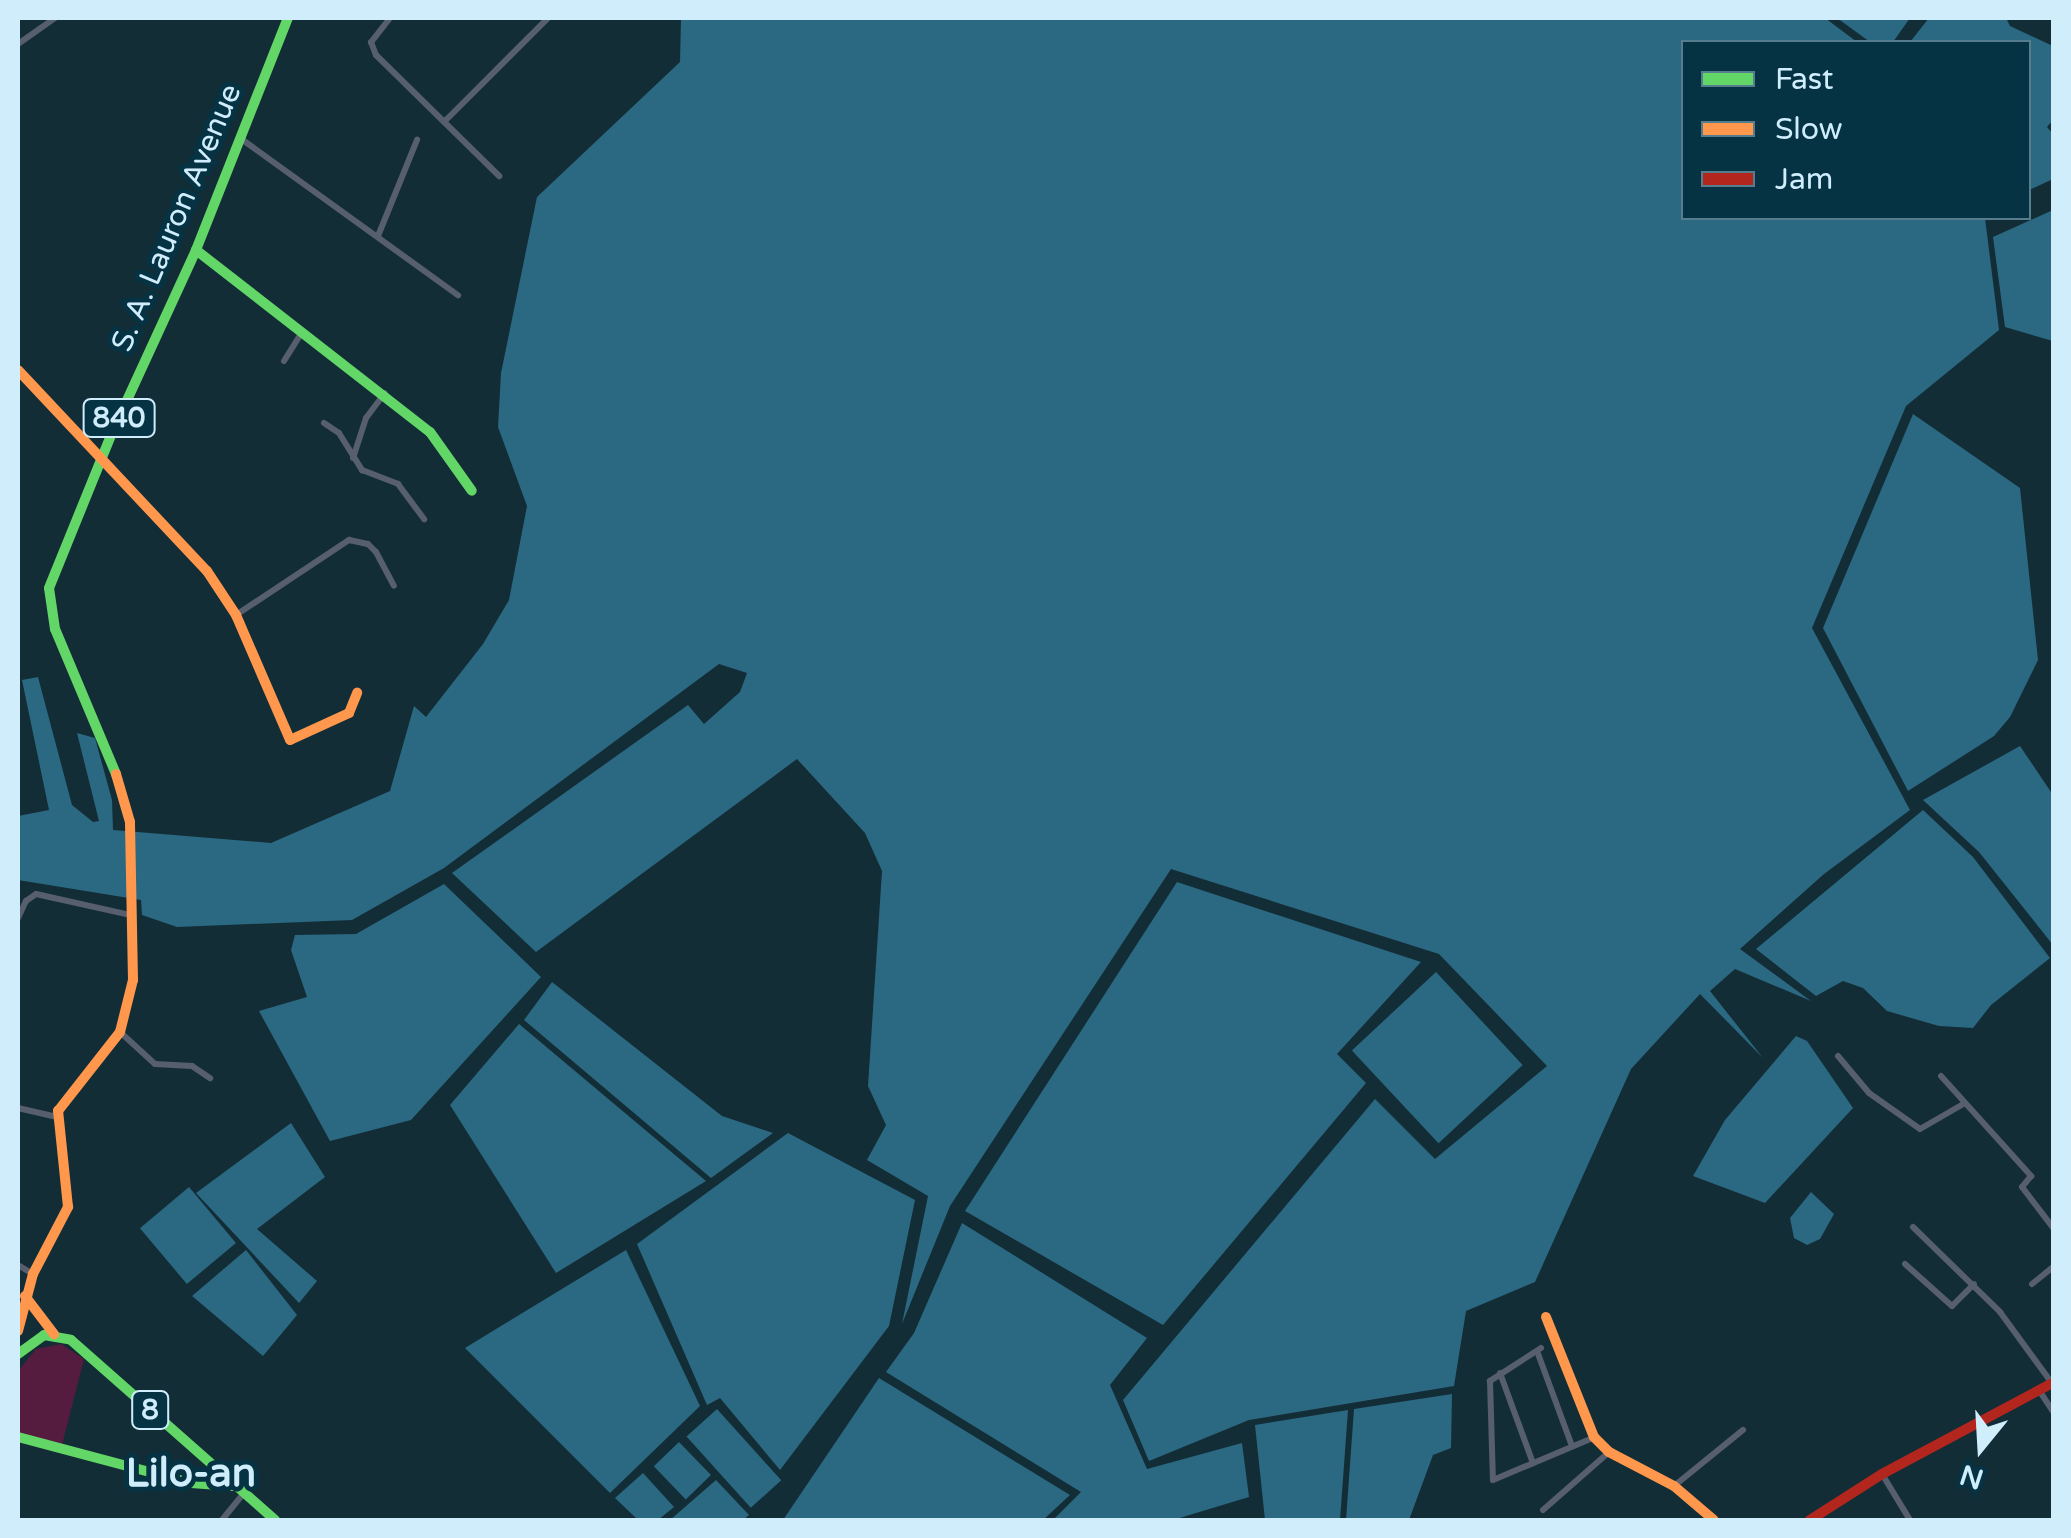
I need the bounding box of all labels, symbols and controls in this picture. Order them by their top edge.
legend [1681,40,2031,220]
text: Fast [1775,61,1834,98]
street label: S. A. Lauron Avenue [104,79,250,357]
text: Slow [1775,111,1843,148]
text: Jam [1775,161,1833,198]
road number: 840 [82,395,156,441]
road number: 8 [130,1387,170,1433]
north arrow [1931,1398,2031,1498]
district label: Lilo-an [126,1449,256,1497]
text: N [1956,1457,1988,1496]

